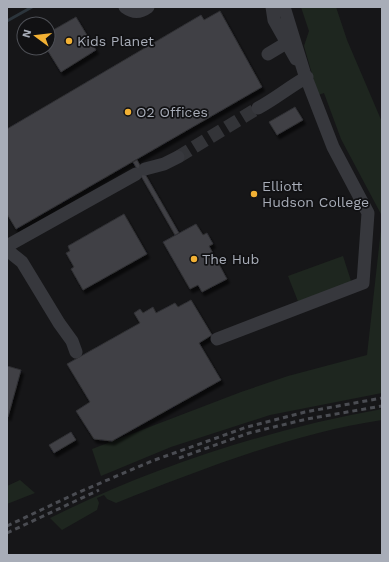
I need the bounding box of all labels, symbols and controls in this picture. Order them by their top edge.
north arrow [16,16,56,56]
text: N [19,28,34,39]
place label: Kids Planet [77,33,154,49]
marker: Kids Planet [64,36,74,46]
place label: O2 Offices [136,104,208,120]
marker: O2 Offices [123,107,133,117]
place label: Elliott Hudson College [262,178,369,210]
marker: Elliott Hudson College [249,189,259,199]
place label: The Hub [202,251,259,267]
marker: The Hub [189,254,199,264]

